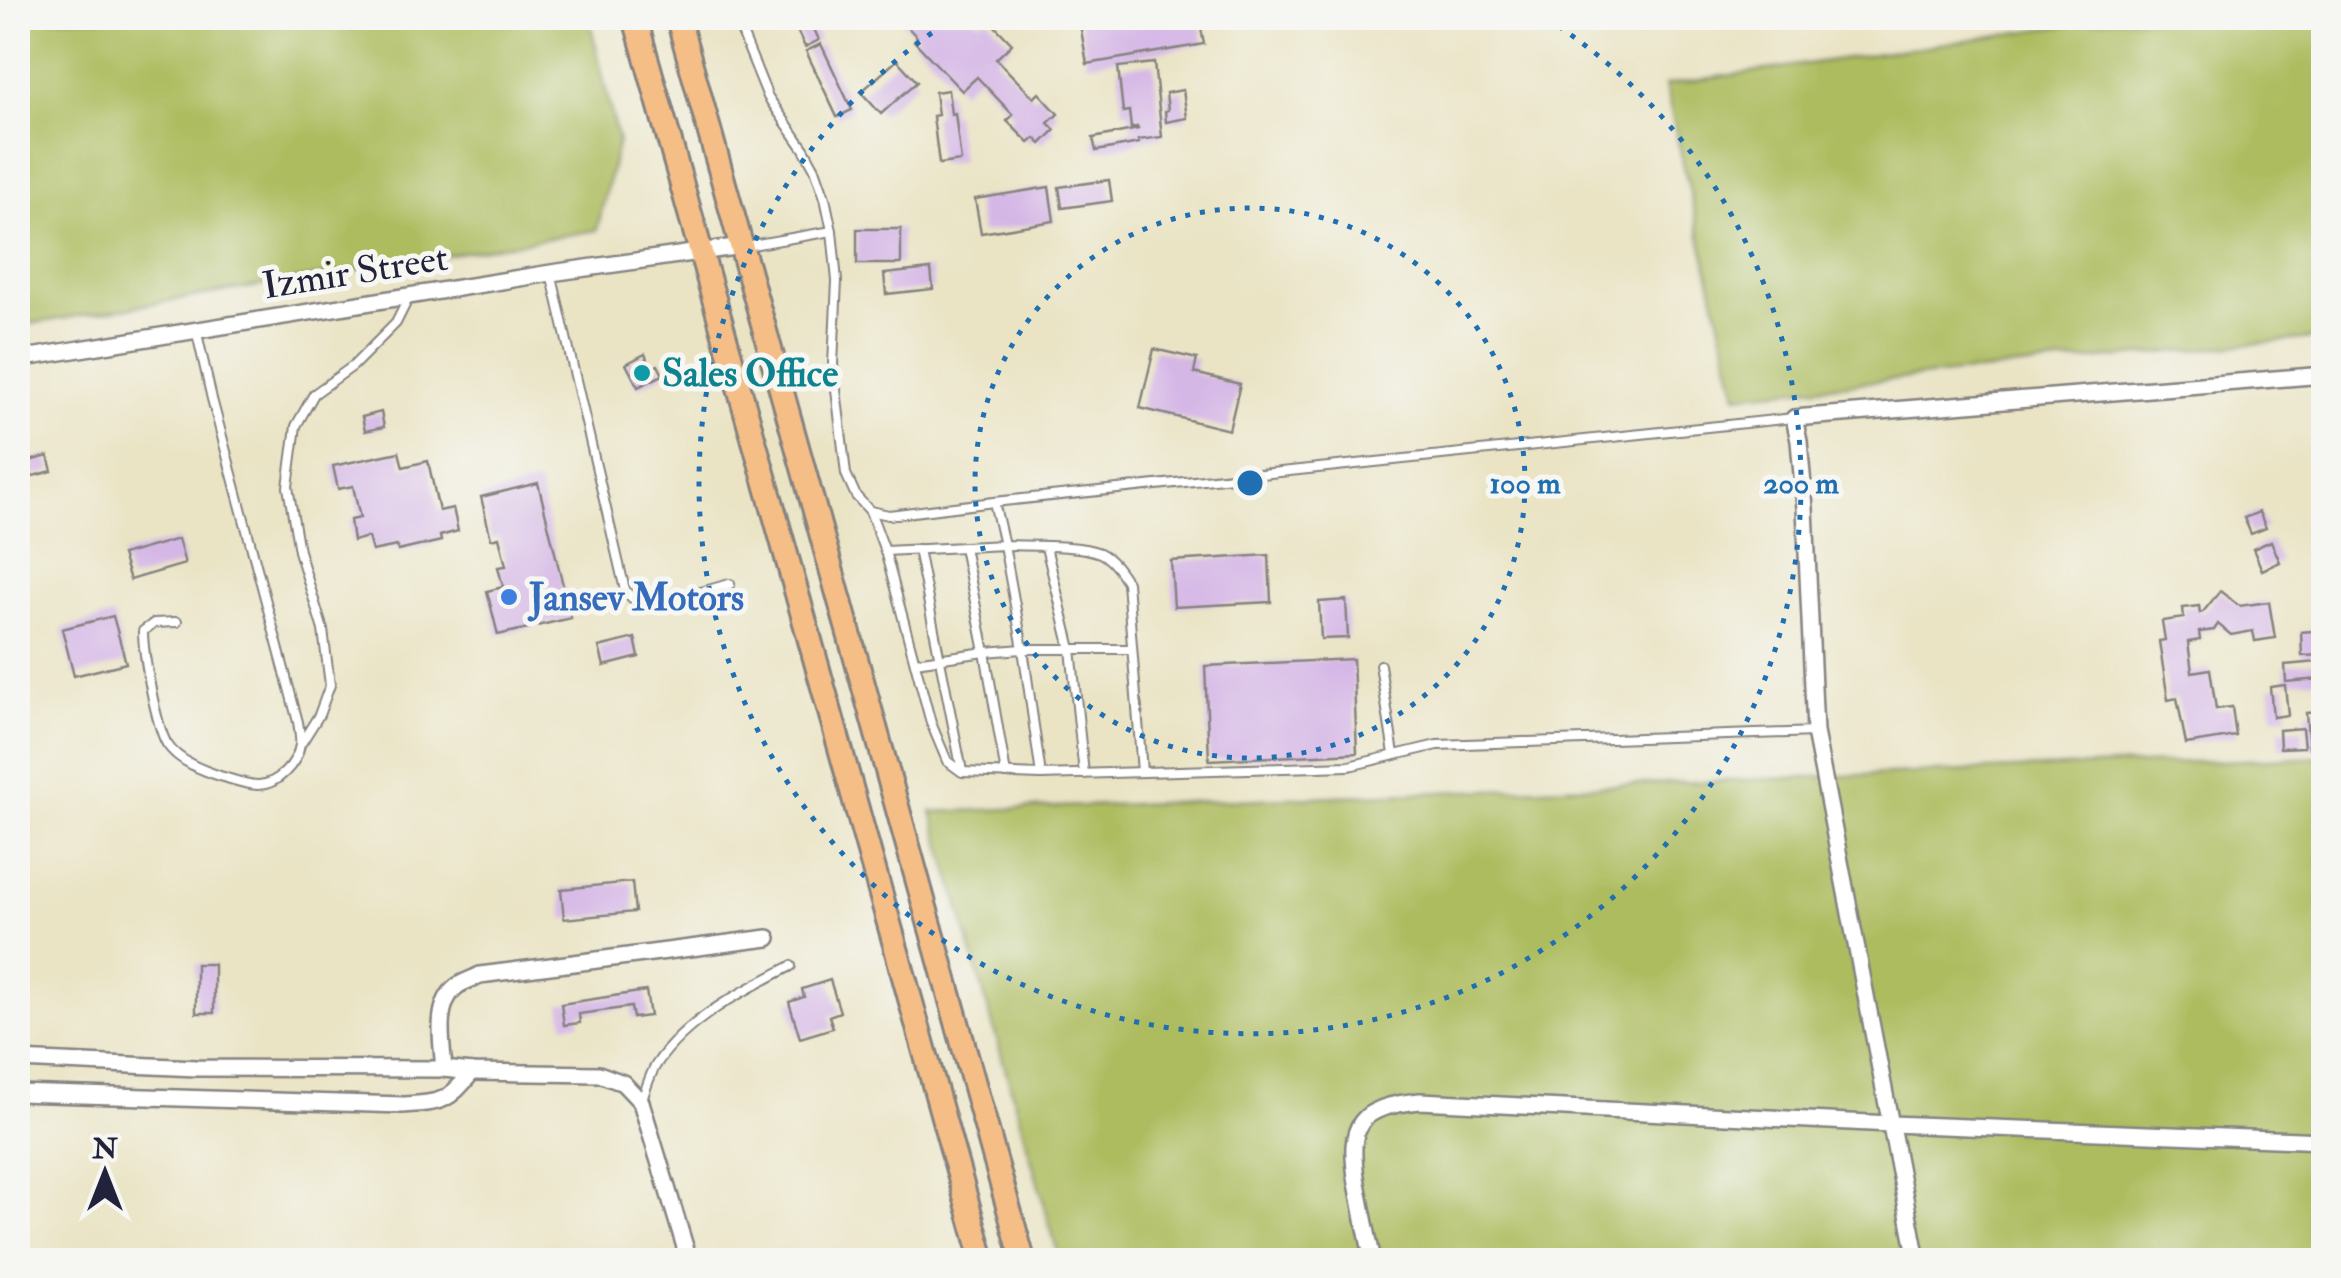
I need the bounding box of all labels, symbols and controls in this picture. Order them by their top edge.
street label: Izmir Street [259,234,451,310]
place label: Sales Office [662,350,838,398]
marker: Sales Office [631,362,653,384]
centre of rings [1232,465,1268,501]
text: 100 m [1490,465,1561,502]
text: 200 m [1763,465,1839,502]
place label: Jansev Motors [527,574,744,622]
marker: Jansev Motors [498,586,520,608]
north arrow [55,1123,155,1223]
text: N [91,1132,118,1167]

